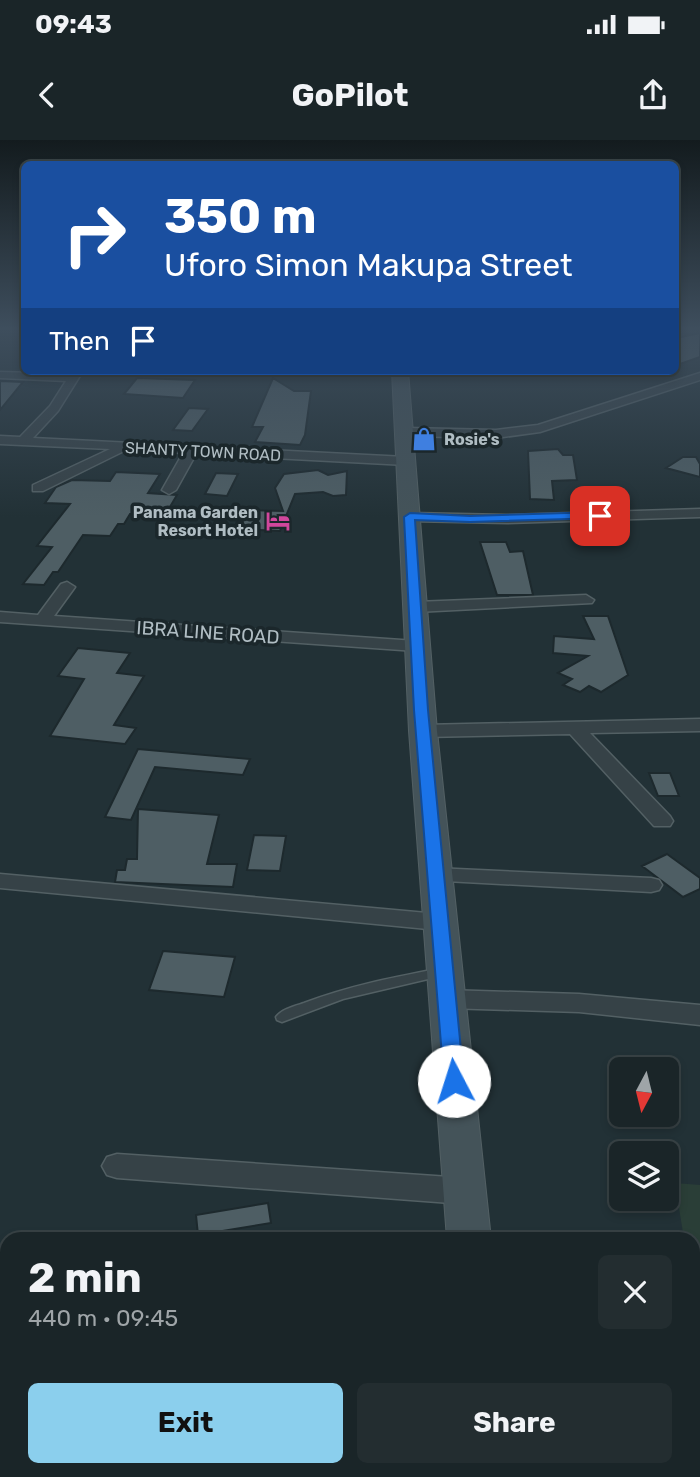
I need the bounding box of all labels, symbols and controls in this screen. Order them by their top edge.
text: 09:43 [35,9,112,40]
icon: back [28,76,66,114]
text: GoPilot [292,76,408,114]
icon: share [634,76,672,114]
text: 350 m [164,187,317,245]
icon: right [49,189,140,280]
text: Uforo Simon Makupa Street [164,246,572,284]
icon: arrive [124,322,162,360]
text: Then [49,326,110,357]
shop icon: Rosie's [410,425,438,453]
place label: Rosie's [444,430,500,449]
street label: SHANTY TOWN ROAD [124,438,282,465]
pin [570,486,630,546]
icon: arrive [581,497,619,535]
place label: Panama Garden Resort Hotel [133,503,258,540]
hotel icon: Panama Garden Resort Hotel [264,507,292,535]
street label: IBRA LINE ROAD [136,616,280,649]
position arrow [417,1044,491,1118]
north arrow [609,1057,679,1127]
map controls [609,1057,679,1211]
button: layers [609,1141,679,1211]
text: 2 min [28,1253,142,1303]
button: close [598,1255,672,1329]
text: 440 m · 09:45 [28,1304,178,1332]
button: Exit [28,1383,343,1463]
button: Share [357,1383,672,1463]

